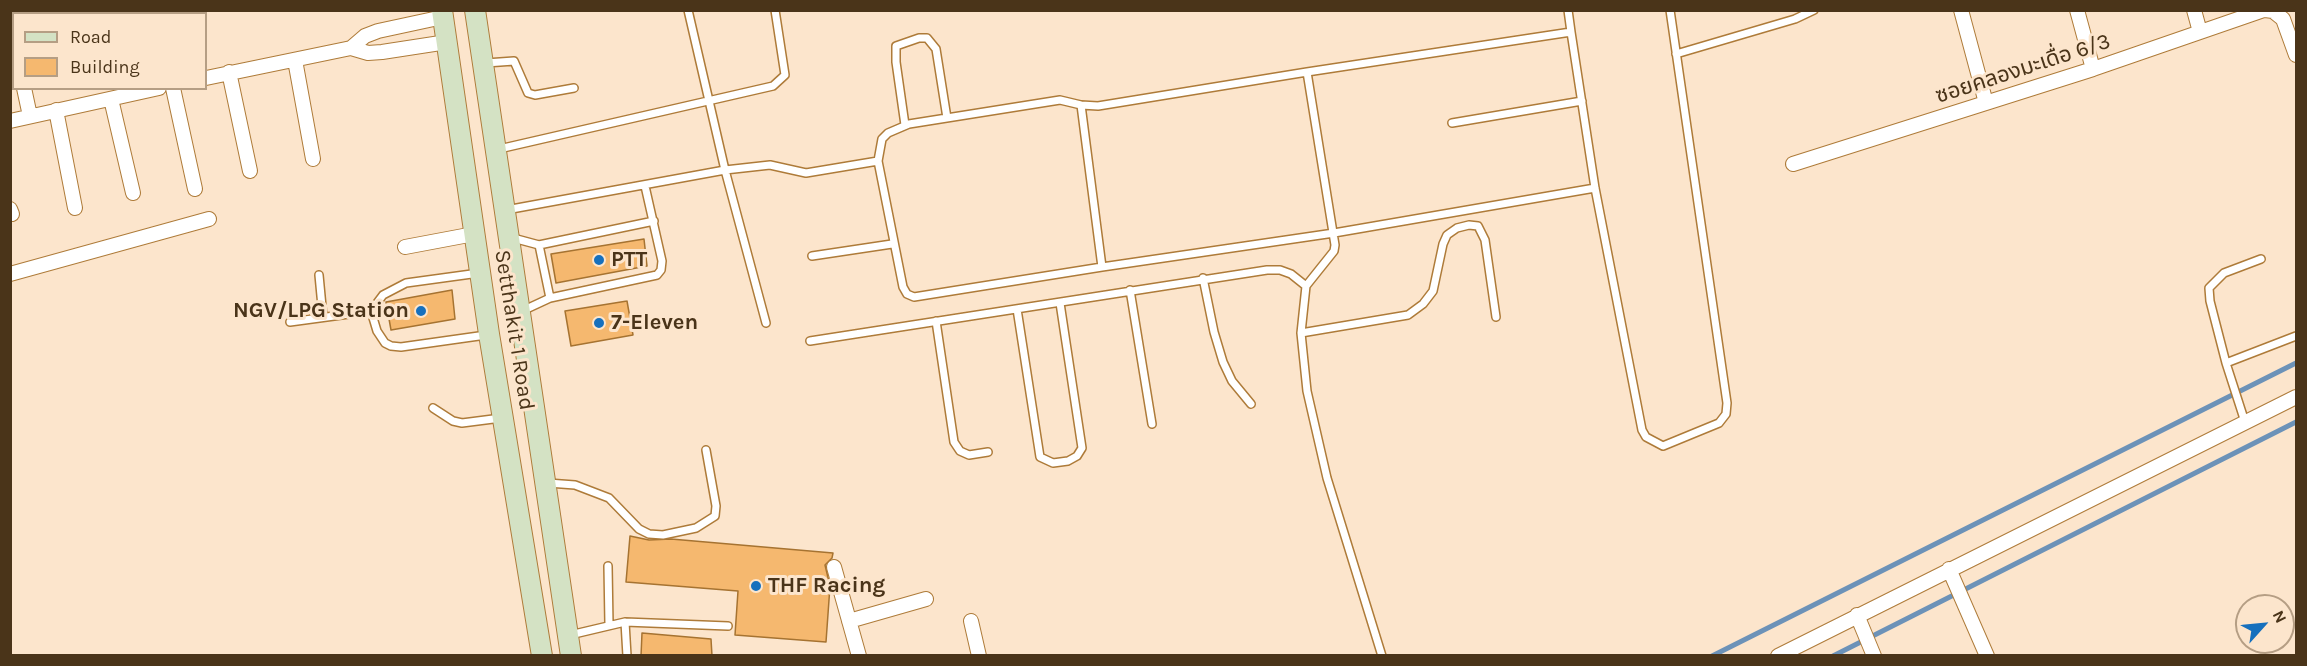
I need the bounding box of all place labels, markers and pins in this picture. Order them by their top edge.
place label: PTT [611,247,647,273]
marker: PTT [592,253,606,267]
place label: NGV/LPG Station [233,298,409,324]
marker: NGV/LPG Station [414,304,428,318]
place label: 7-Eleven [611,310,698,336]
marker: 7-Eleven [592,316,606,330]
place label: THF Racing [768,573,885,599]
marker: THF Racing [749,579,763,593]

